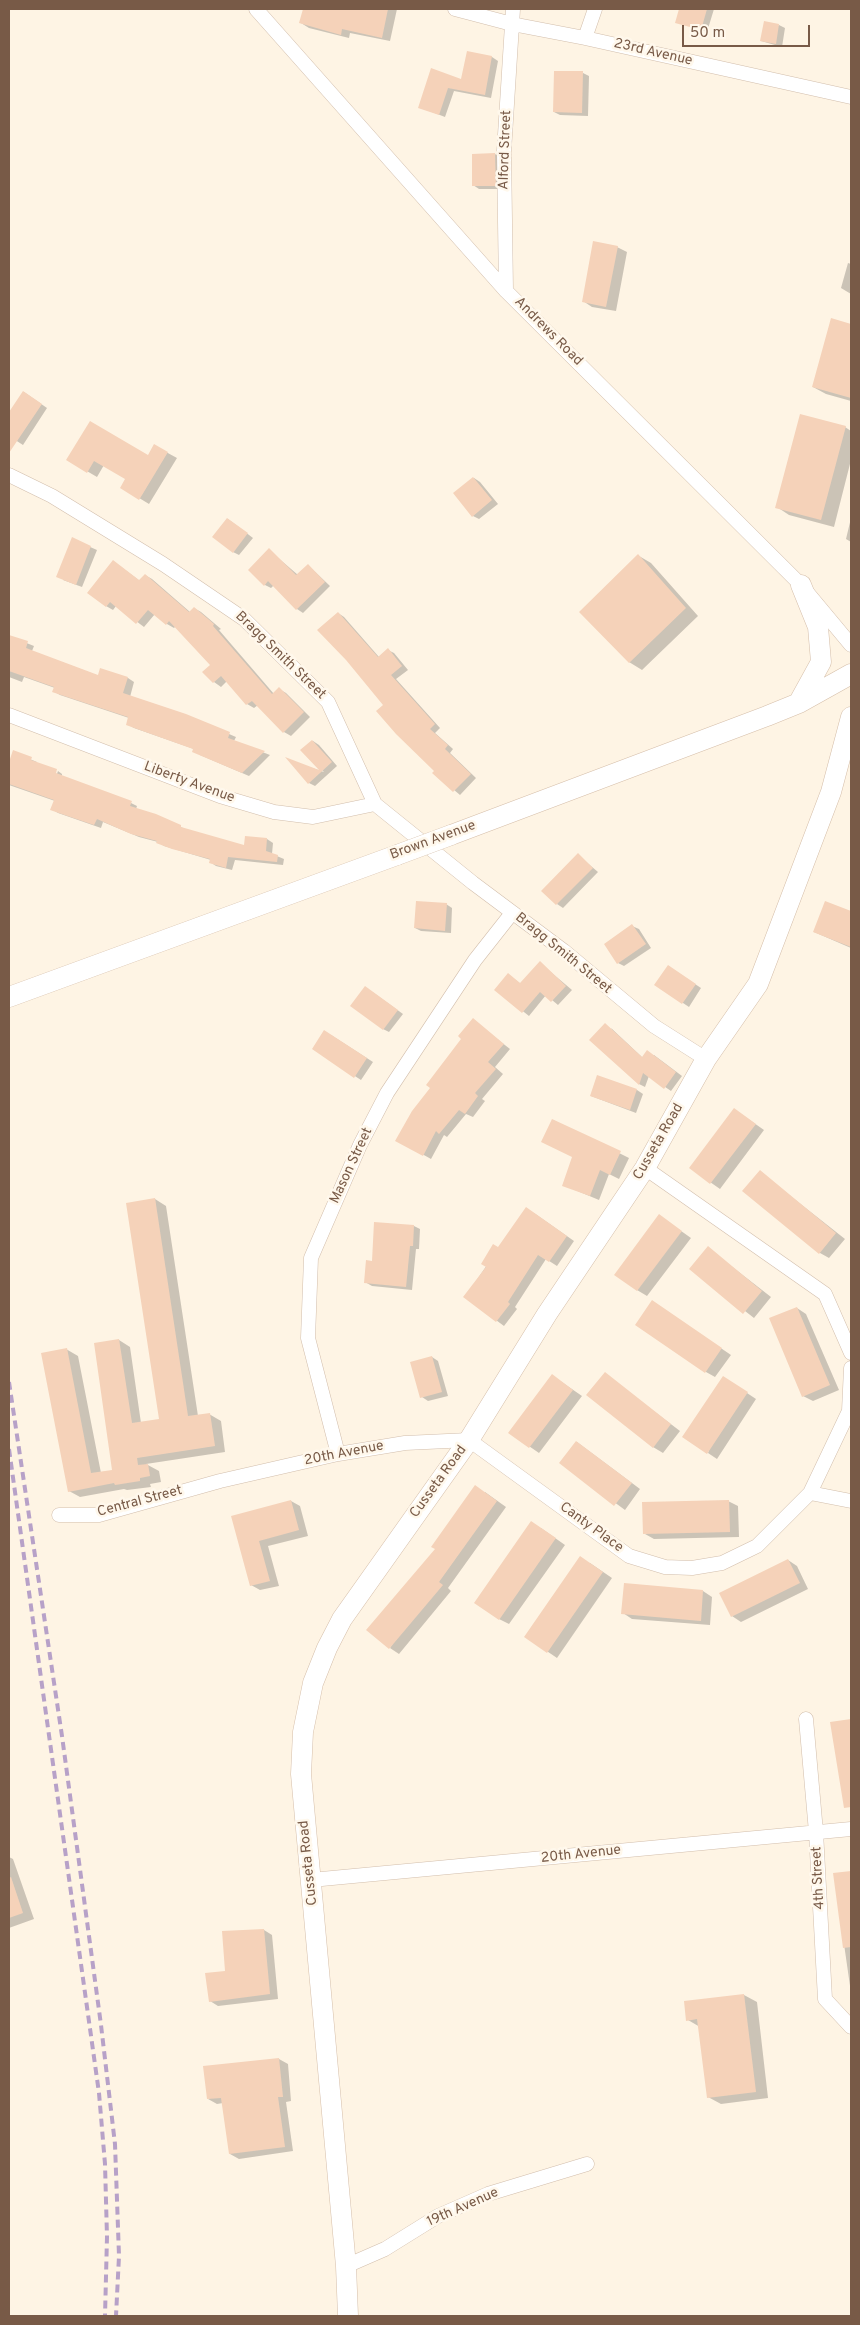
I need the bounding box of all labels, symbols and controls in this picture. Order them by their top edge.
scale bar [685,15,812,47]
text: 50 m [690,24,725,43]
street label: 23rd Avenue [612,36,694,70]
street label: Alford Street [496,110,516,190]
street label: Andrews Road [510,294,586,370]
street label: Bragg Smith Street [231,608,329,704]
street label: Liberty Avenue [141,759,237,807]
street label: Brown Avenue [388,818,478,864]
street label: Bragg Smith Street [511,910,615,998]
street label: Cusseta Road [630,1101,688,1183]
street label: Mason Street [327,1125,377,1207]
street label: 20th Avenue [303,1438,385,1470]
street label: Cusseta Road [407,1442,471,1522]
street label: Central Street [96,1483,184,1521]
street label: Canty Place [556,1499,626,1557]
street label: Cusseta Road [296,1820,322,1906]
street label: 20th Avenue [540,1842,622,1868]
street label: 4th Street [809,1846,829,1910]
street label: 19th Avenue [425,2185,501,2231]

